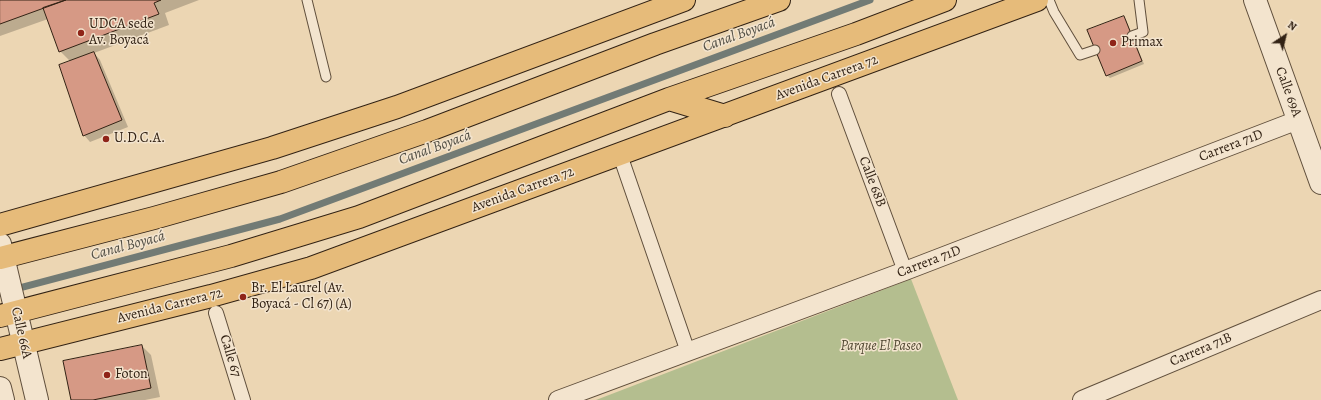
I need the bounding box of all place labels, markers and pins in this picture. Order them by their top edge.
place label: UDCA sede Av. Boyacá [89,17,154,50]
marker: UDCA sede Av. Boyacá [76,28,86,38]
place label: Primax [1121,35,1163,51]
marker: Primax [1108,38,1118,48]
place label: U.D.C.A. [114,131,165,147]
marker: U.D.C.A. [101,134,111,144]
place label: Br. El Laurel (Av. Boyacá - Cl 67) (A) [251,281,351,314]
marker: Br. El Laurel (Av. Boyacá - Cl 67) (A) [238,292,248,302]
place label: Foton [115,367,148,383]
marker: Foton [102,370,112,380]

